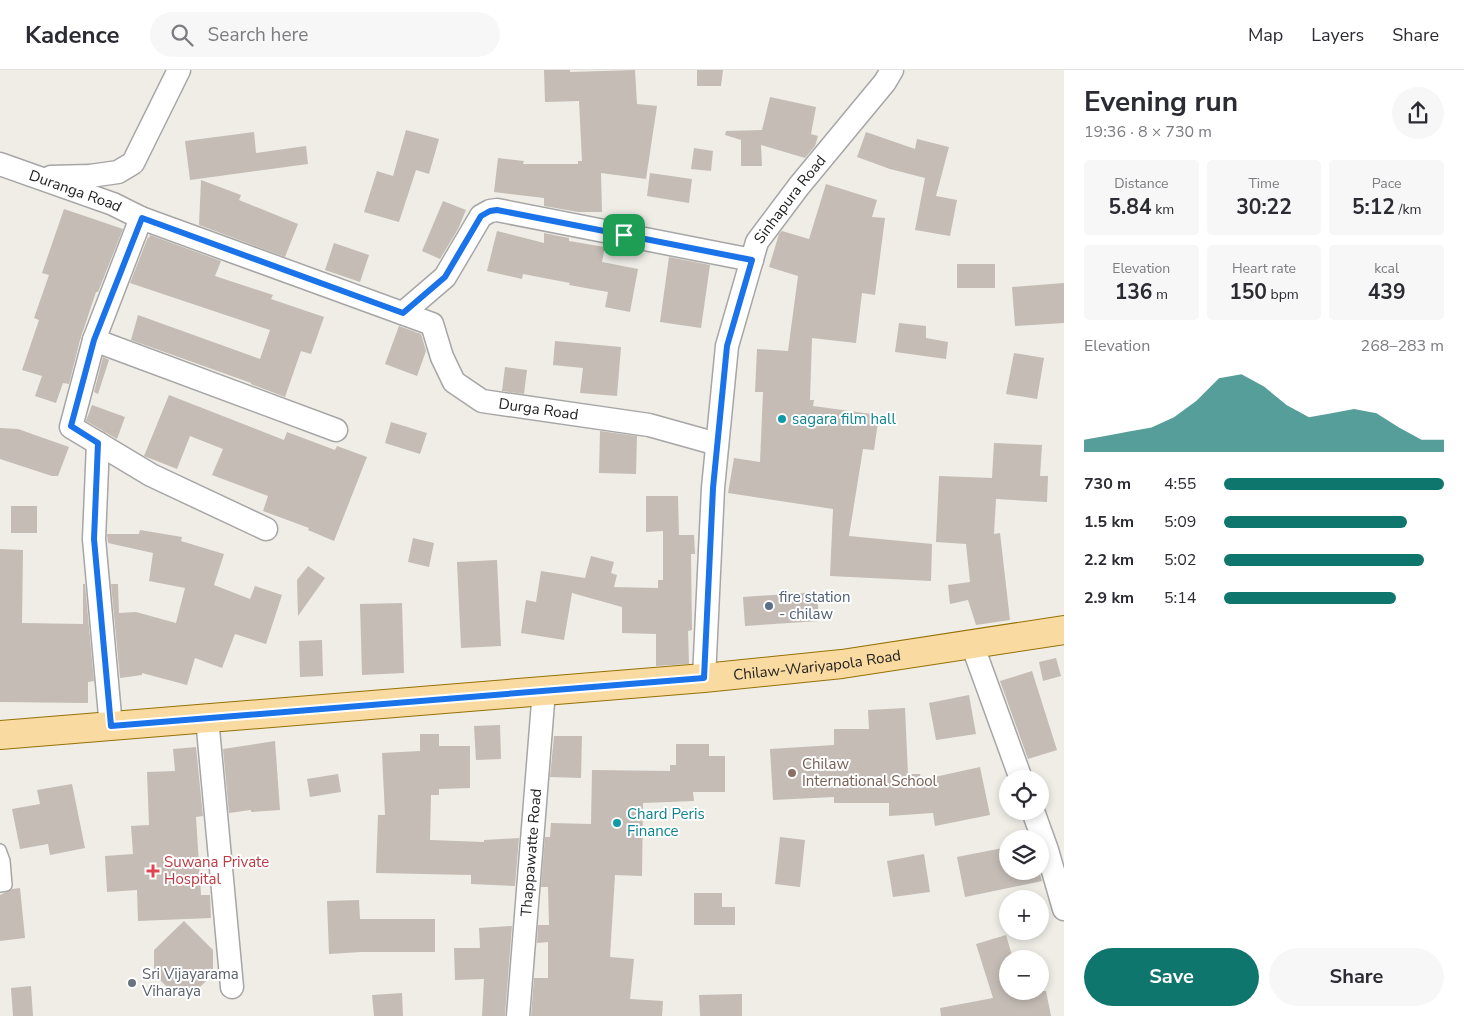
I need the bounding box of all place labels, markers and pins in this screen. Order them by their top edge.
pin [603,214,645,256]
place label: sagara film hall [792,409,896,429]
marker: sagara film hall [776,413,788,425]
place label: fire station - chilaw [779,587,850,624]
marker: fire station - chilaw [763,600,775,612]
place label: Chilaw International School [802,754,938,791]
marker: Chilaw International School [786,767,798,779]
place label: Chard Peris Finance [627,804,705,841]
marker: Chard Peris Finance [611,817,623,829]
place label: Suwana Private Hospital [164,852,269,889]
marker: Suwana Private Hospital [146,864,160,878]
place label: Sri Vijayarama Viharaya [141,964,239,1001]
marker: Sri Vijayarama Viharaya [126,977,138,989]

